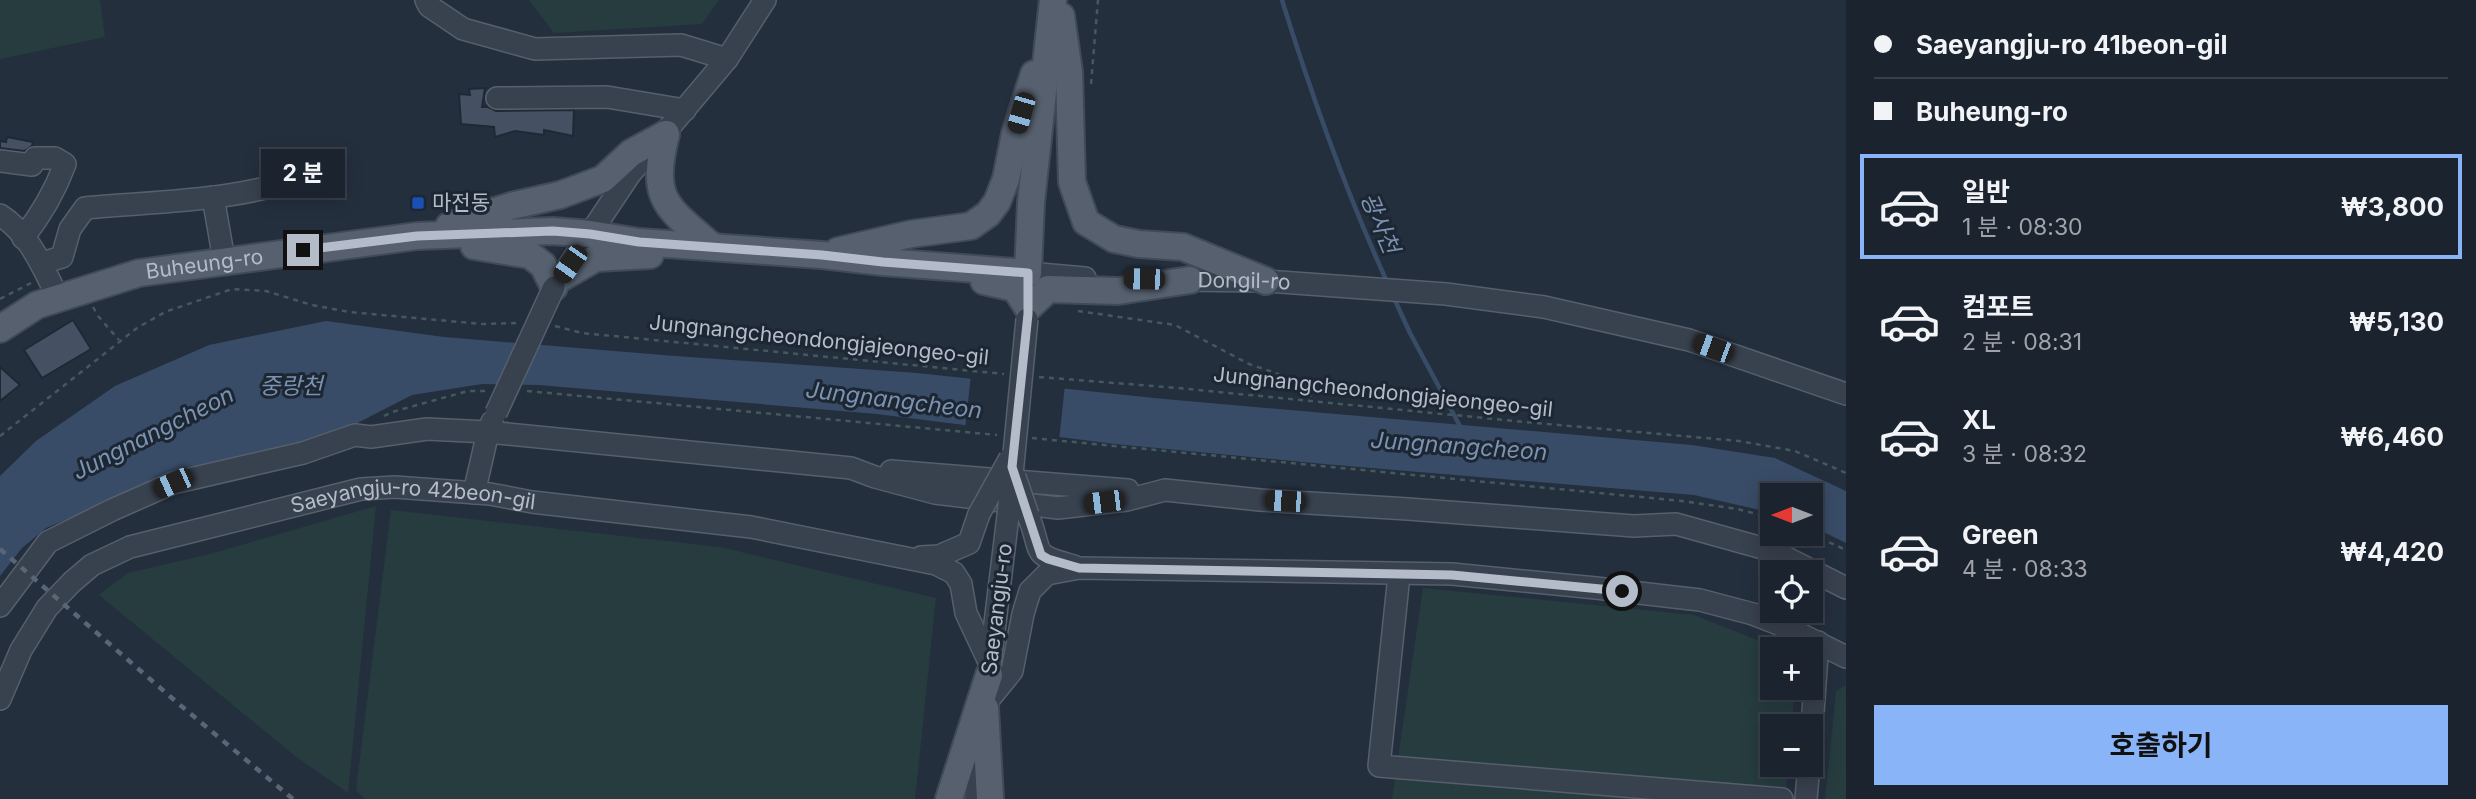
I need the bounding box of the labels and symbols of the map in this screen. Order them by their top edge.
car [1006,90,1037,136]
callout: 2 분 [261,148,345,198]
water label: 광사천 [1355,188,1406,260]
place label: 마전동 [432,190,490,215]
marker: 마전동 [410,195,426,211]
route end [287,234,319,266]
car [550,241,591,287]
street label: Buheung-ro [144,244,265,284]
street label: Dongil-ro [1197,267,1291,295]
car [1123,268,1166,290]
street label: Jungnangcheondongjajeongeo-gil [648,309,990,370]
car [1690,331,1737,365]
street label: Jungnangcheondongjajeongeo-gil [1212,361,1554,422]
water label: 중랑천 [259,372,326,400]
water label: Jungnangcheon [804,375,984,425]
water label: Jungnangcheon [68,380,238,486]
water label: Jungnangcheon [1370,426,1548,466]
car [150,465,197,501]
street label: Saeyangju-ro 42beon-gil [288,474,537,518]
north arrow [1760,483,1824,546]
car [1082,489,1127,515]
car [1264,489,1307,513]
street label: Saeyangju-ro [976,542,1017,676]
route start [1606,575,1638,607]

